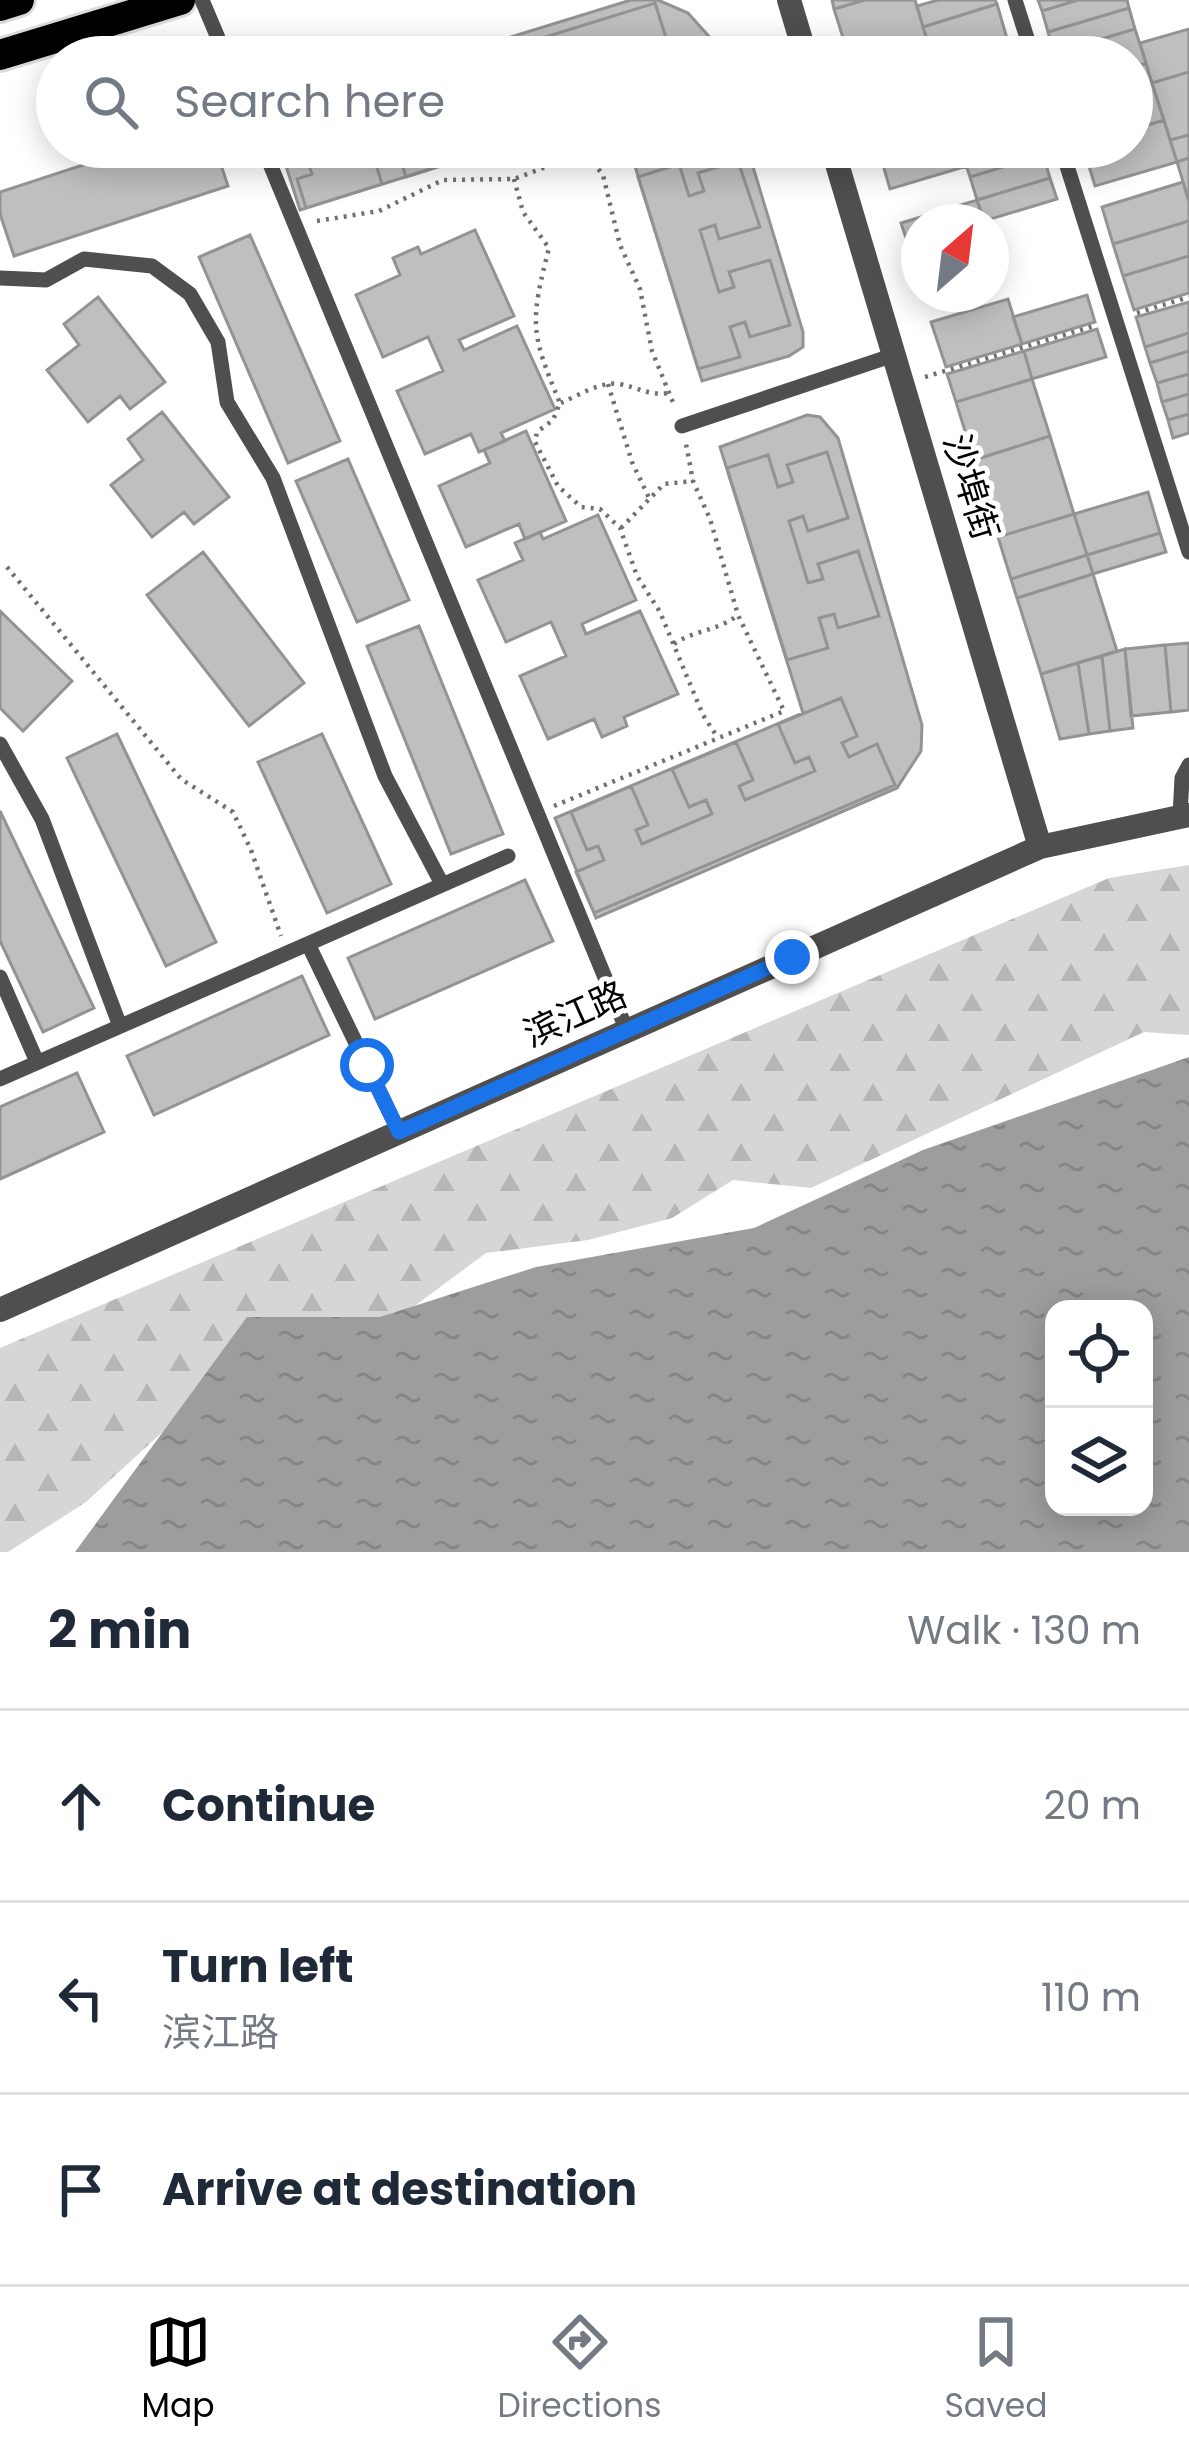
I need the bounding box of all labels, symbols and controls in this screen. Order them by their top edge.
search box [36,36,1153,168]
icon: search [78,69,144,135]
text: Search here [174,70,445,133]
north arrow [901,204,1009,312]
street label: 沙埠街 [931,428,1011,546]
route end [765,930,819,984]
street label: 滨江路 [515,969,635,1059]
route start [340,1038,394,1092]
map controls [1045,1300,1153,1516]
button: locate [1045,1300,1153,1408]
button: layers [1045,1408,1153,1516]
text: 2 min [48,1594,191,1666]
text: Walk · 130 m [907,1603,1141,1658]
icon: ahead [48,1773,114,1839]
text: Continue [162,1774,375,1837]
text: 20 m [1043,1778,1141,1833]
text: Turn left [162,1935,354,1998]
icon: left [48,1965,114,2031]
text: 110 m [1041,1970,1141,2025]
text: 滨江路 [162,2005,279,2060]
icon: arrive [48,2157,114,2223]
text: Arrive at destination [162,2158,637,2221]
tab: Map [142,2309,215,2431]
tab: Directions [498,2309,661,2431]
tab: Saved [945,2309,1047,2431]

